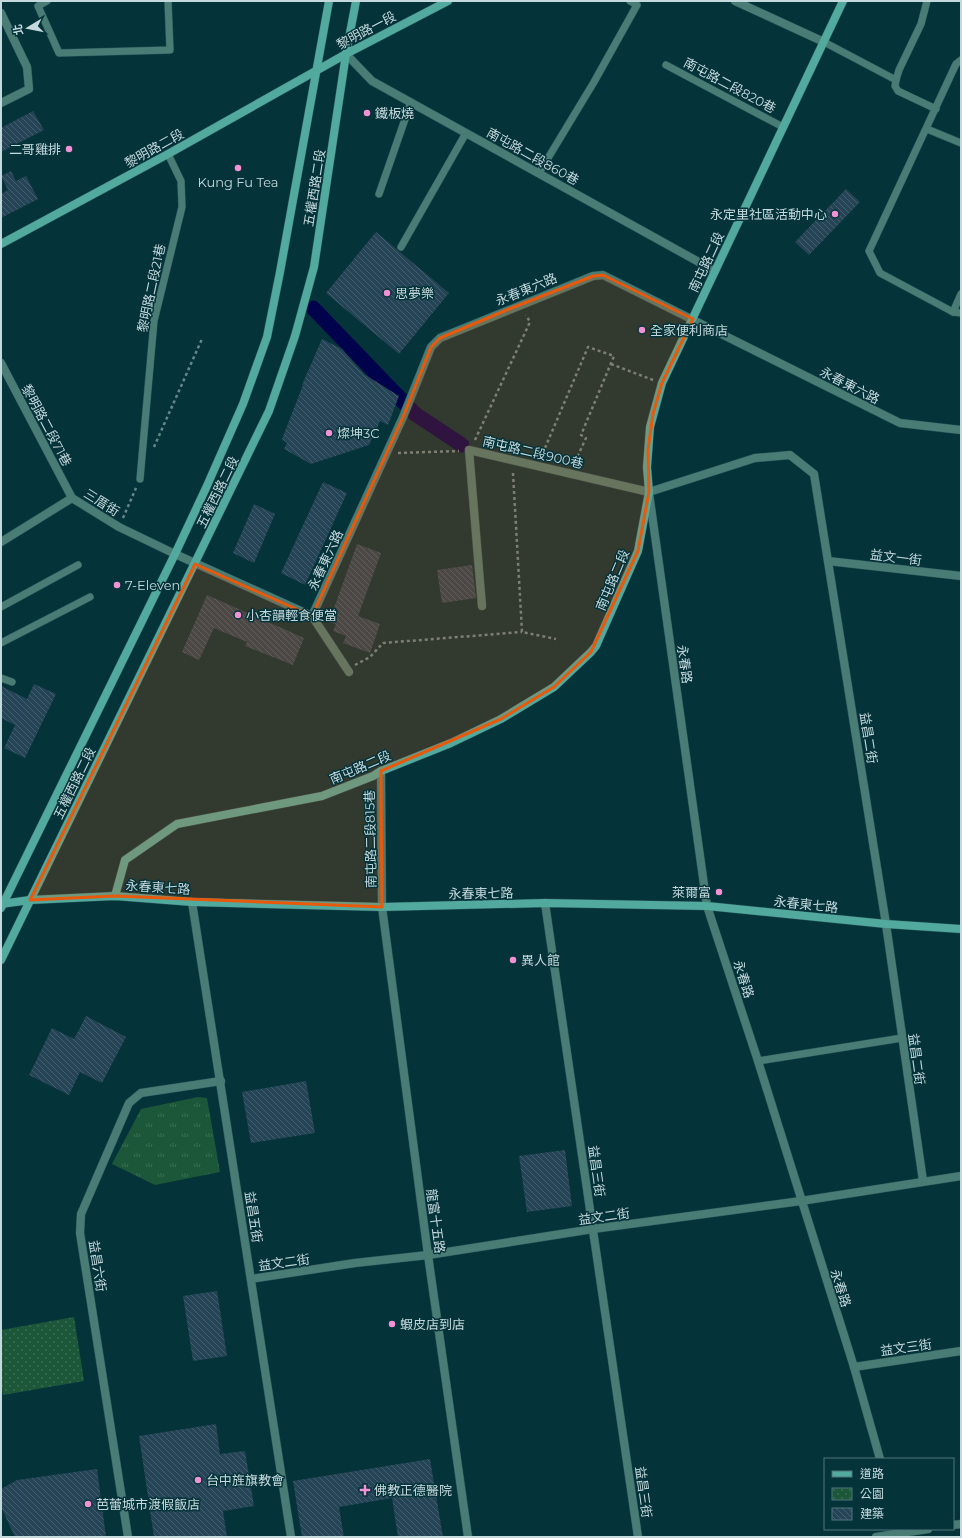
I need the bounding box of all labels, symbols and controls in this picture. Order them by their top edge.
north arrow [8,8,48,48]
street label: 黎明路一段 [334,8,398,52]
text: 北 [10,23,26,36]
street label: 南屯路二段820巷 [681,54,779,116]
place label: 鐵板燒 [375,105,414,121]
marker: 鐵板燒 [362,108,372,118]
street label: 南屯路二段860巷 [484,124,582,188]
street label: 黎明路二段 [122,125,186,171]
place label: 二哥雞排 [9,141,61,157]
marker: 二哥雞排 [64,144,74,154]
street label: 五權西路二段 [300,148,328,228]
marker: Kung Fu Tea [233,163,243,173]
place label: Kung Fu Tea [197,174,279,190]
place label: 永定里社區活動中心 [710,206,827,222]
marker: 永定里社區活動中心 [830,209,840,219]
street label: 南屯路二段 [685,229,727,295]
street label: 黎明路二段21巷 [134,242,168,334]
street label: 永春東六路 [493,269,559,309]
place label: 思夢樂 [395,285,434,301]
marker: 思夢樂 [382,288,392,298]
place label: 全家便利商店 [650,322,728,338]
marker: 全家便利商店 [637,325,647,335]
street label: 永春東六路 [817,363,883,407]
street label: 黎明路二段71巷 [19,381,75,469]
place label: 燦坤3C [337,425,380,441]
marker: 燦坤3C [324,428,334,438]
street label: 南屯路二段900巷 [481,433,585,471]
street label: 五權西路二段 [193,453,241,531]
street label: 三厝街 [81,485,123,519]
street label: 永春東六路 [304,527,346,593]
street label: 益文一街 [869,546,923,568]
street label: 南屯路二段 [592,547,632,613]
place label: 7-Eleven [125,577,180,593]
marker: 7-Eleven [112,580,122,590]
place label: 小杏韻輕食便當 [246,607,337,623]
marker: 小杏韻輕食便當 [233,610,243,620]
street label: 永春路 [674,644,696,684]
street label: 益昌二街 [857,711,881,765]
street label: 五權西路二段 [50,744,98,822]
street label: 南屯路二段 [327,747,393,787]
street label: 南屯路二段815巷 [361,790,379,888]
street label: 永春東七路 [125,877,191,897]
street label: 永春東七路 [448,884,514,902]
place label: 萊爾富 [672,884,711,900]
marker: 萊爾富 [714,887,724,897]
street label: 永春東七路 [773,893,839,915]
place label: 異人館 [521,952,560,968]
marker: 異人館 [508,955,518,965]
street label: 永春路 [730,958,758,1000]
street label: 益昌二街 [905,1032,929,1086]
street label: 益昌三街 [585,1144,609,1198]
street label: 龍富十五路 [424,1188,448,1254]
street label: 益昌五街 [242,1190,266,1244]
street label: 益文二街 [577,1204,631,1228]
street label: 益昌六街 [86,1239,110,1293]
street label: 益文二街 [257,1250,311,1274]
street label: 永春路 [827,1267,855,1309]
place label: 蝦皮店到店 [400,1316,465,1332]
marker: 蝦皮店到店 [387,1319,397,1329]
street label: 益文三街 [879,1335,933,1359]
legend [824,1458,954,1530]
street label: 益昌三街 [632,1465,656,1519]
text: 道路 [860,1466,884,1481]
place label: 台中旌旗教會 [206,1472,284,1488]
marker: 台中旌旗教會 [193,1475,203,1485]
place label: 佛教正德醫院 [374,1482,452,1498]
marker: 佛教正德醫院 [359,1484,371,1496]
text: 公園 [860,1486,884,1501]
place label: 芭蕾城市渡假飯店 [96,1496,200,1512]
marker: 芭蕾城市渡假飯店 [83,1499,93,1509]
text: 建築 [860,1506,884,1521]

